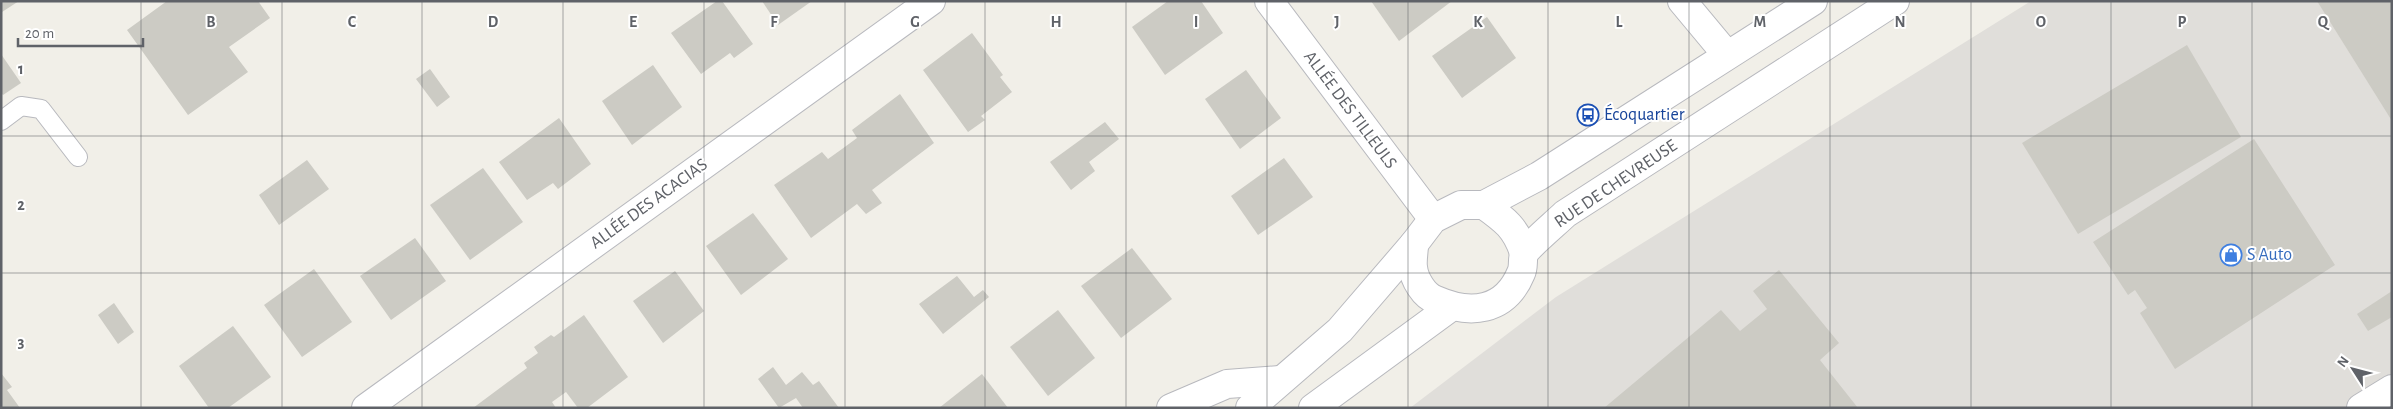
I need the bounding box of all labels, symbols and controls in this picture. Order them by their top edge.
text: B [206,14,216,30]
text: C [348,14,357,30]
text: D [488,14,499,30]
text: E [629,14,637,30]
text: F [770,14,778,30]
text: G [910,14,920,30]
text: H [1050,14,1062,30]
text: I [1194,14,1198,30]
text: J [1334,14,1340,30]
text: K [1473,14,1483,30]
text: L [1616,14,1623,30]
text: M [1754,14,1766,30]
text: N [1894,14,1906,30]
text: O [2036,14,2046,30]
text: P [2178,14,2187,30]
text: Q [2318,14,2330,31]
scale bar [18,15,142,47]
text: 20 m [25,26,54,41]
street label: ALLÉE DES TILLEULS [1300,46,1402,172]
text: 1 [18,61,24,77]
bus stop icon: Écoquartier [1576,103,1600,127]
place label: Écoquartier [1604,103,1685,124]
street label: RUE DE CHEVREUSE [1552,136,1681,232]
street label: ALLÉE DES ACACIAS [585,153,711,252]
text: 2 [17,197,25,213]
shop icon: S Auto [2219,243,2243,267]
place label: S Auto [2247,246,2292,264]
text: 3 [18,334,25,350]
north arrow [2328,344,2378,394]
text: N [2335,354,2352,370]

